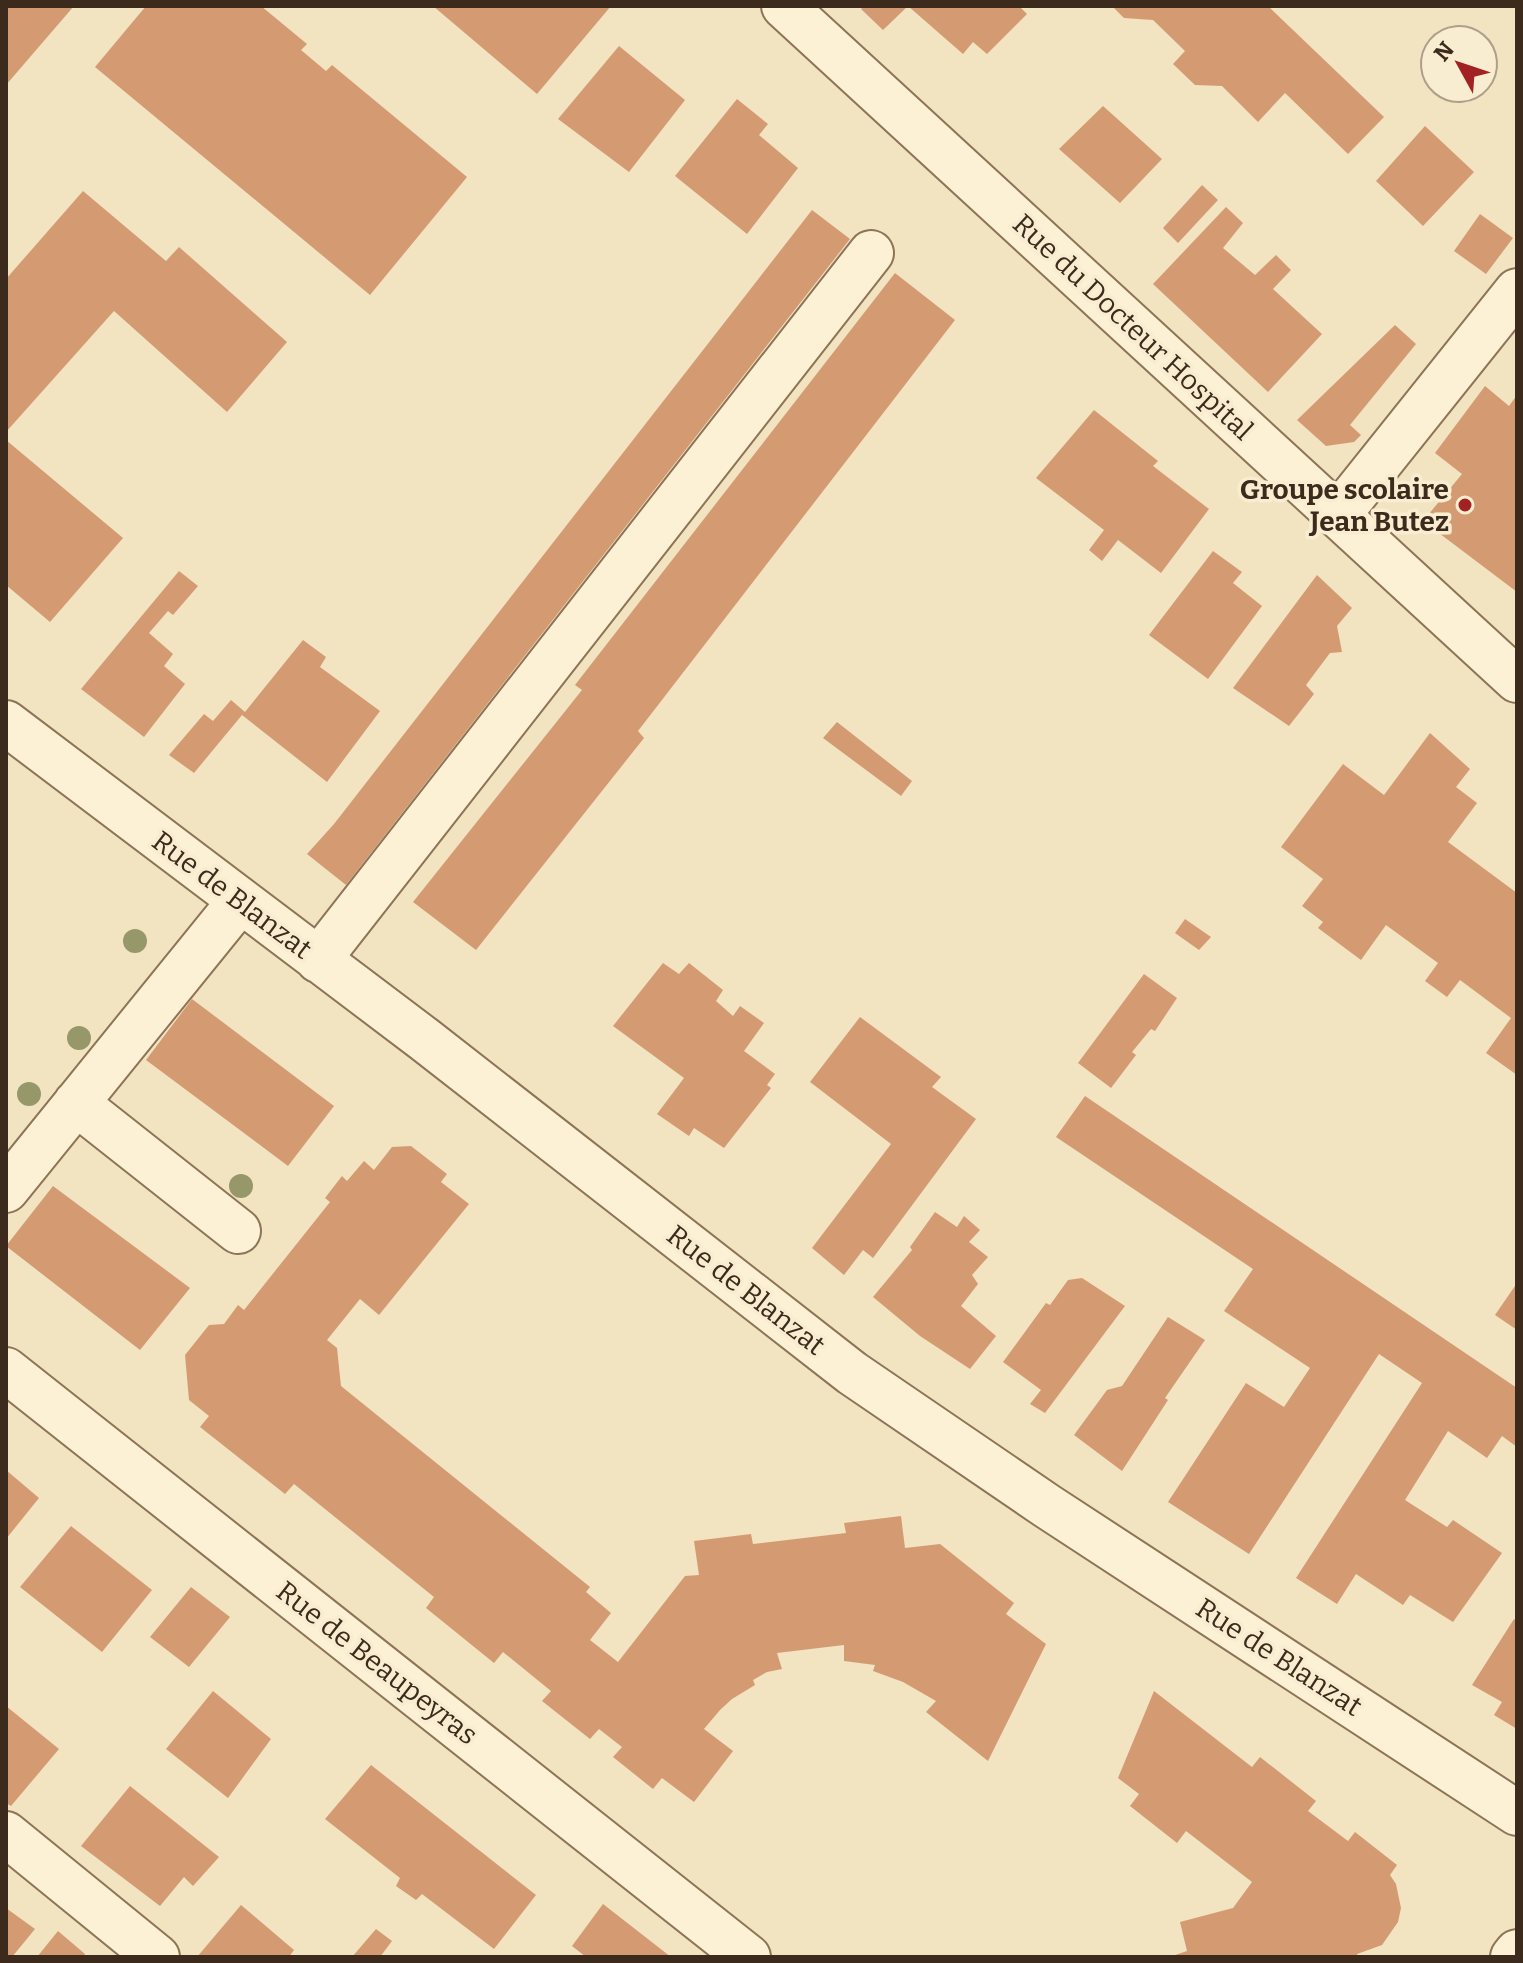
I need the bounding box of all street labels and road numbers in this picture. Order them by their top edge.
street label: Rue du Docteur Hospital [1006,207,1260,447]
street label: Rue de Blanzat [146,824,318,966]
street label: Rue de Blanzat [661,1218,831,1362]
street label: Rue de Beaupeyras [270,1574,484,1752]
street label: Rue de Blanzat [1190,1591,1368,1723]

